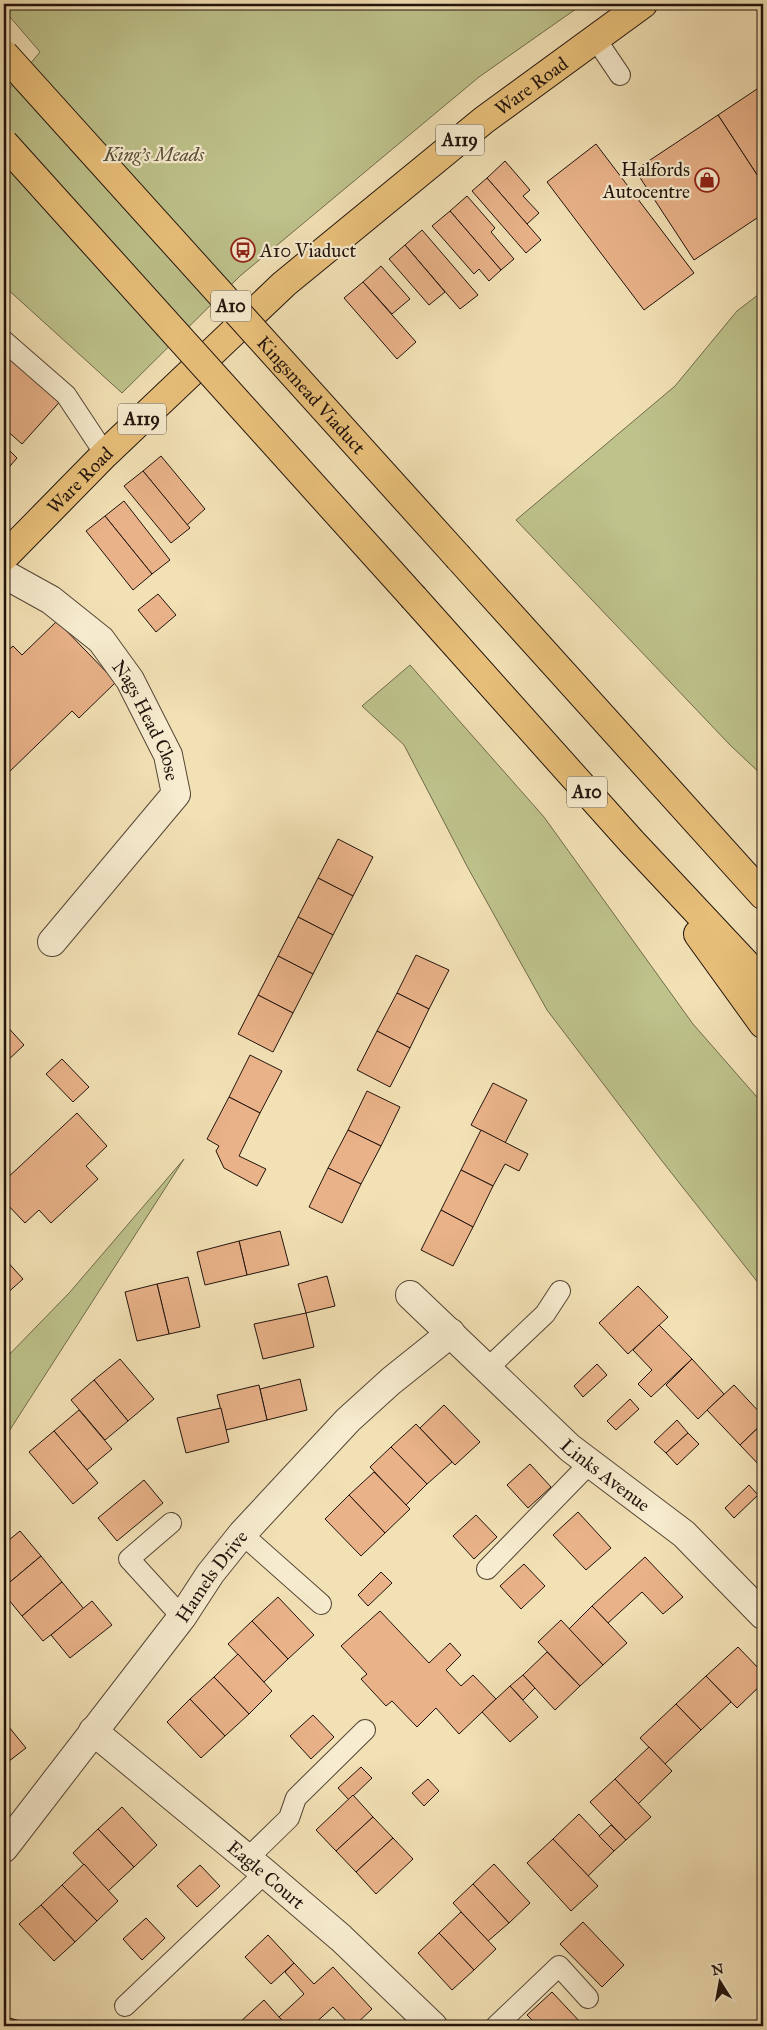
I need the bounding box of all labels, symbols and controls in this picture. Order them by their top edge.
street label: Ware Road [490,51,572,120]
road number: A119 [436,124,484,156]
park label: King's Meads [103,143,205,166]
place label: Halfords Autocentre [602,158,690,203]
shop icon: Halfords Autocentre [694,167,720,193]
bus stop icon: A10 Viaduct [230,237,256,263]
place label: A10 Viaduct [259,239,356,262]
road number: A10 [211,290,251,322]
street label: Kingsmead Viaduct [252,331,371,459]
road number: A119 [118,404,166,434]
street label: Ware Road [42,441,118,518]
street label: Nags Head Close [108,655,184,783]
road number: A10 [567,776,607,808]
street label: Links Avenue [556,1434,655,1516]
street label: Hamels Drive [170,1525,252,1627]
street label: Eagle Court [223,1835,310,1914]
north arrow [694,1958,744,2008]
text: N [710,1960,725,1979]

